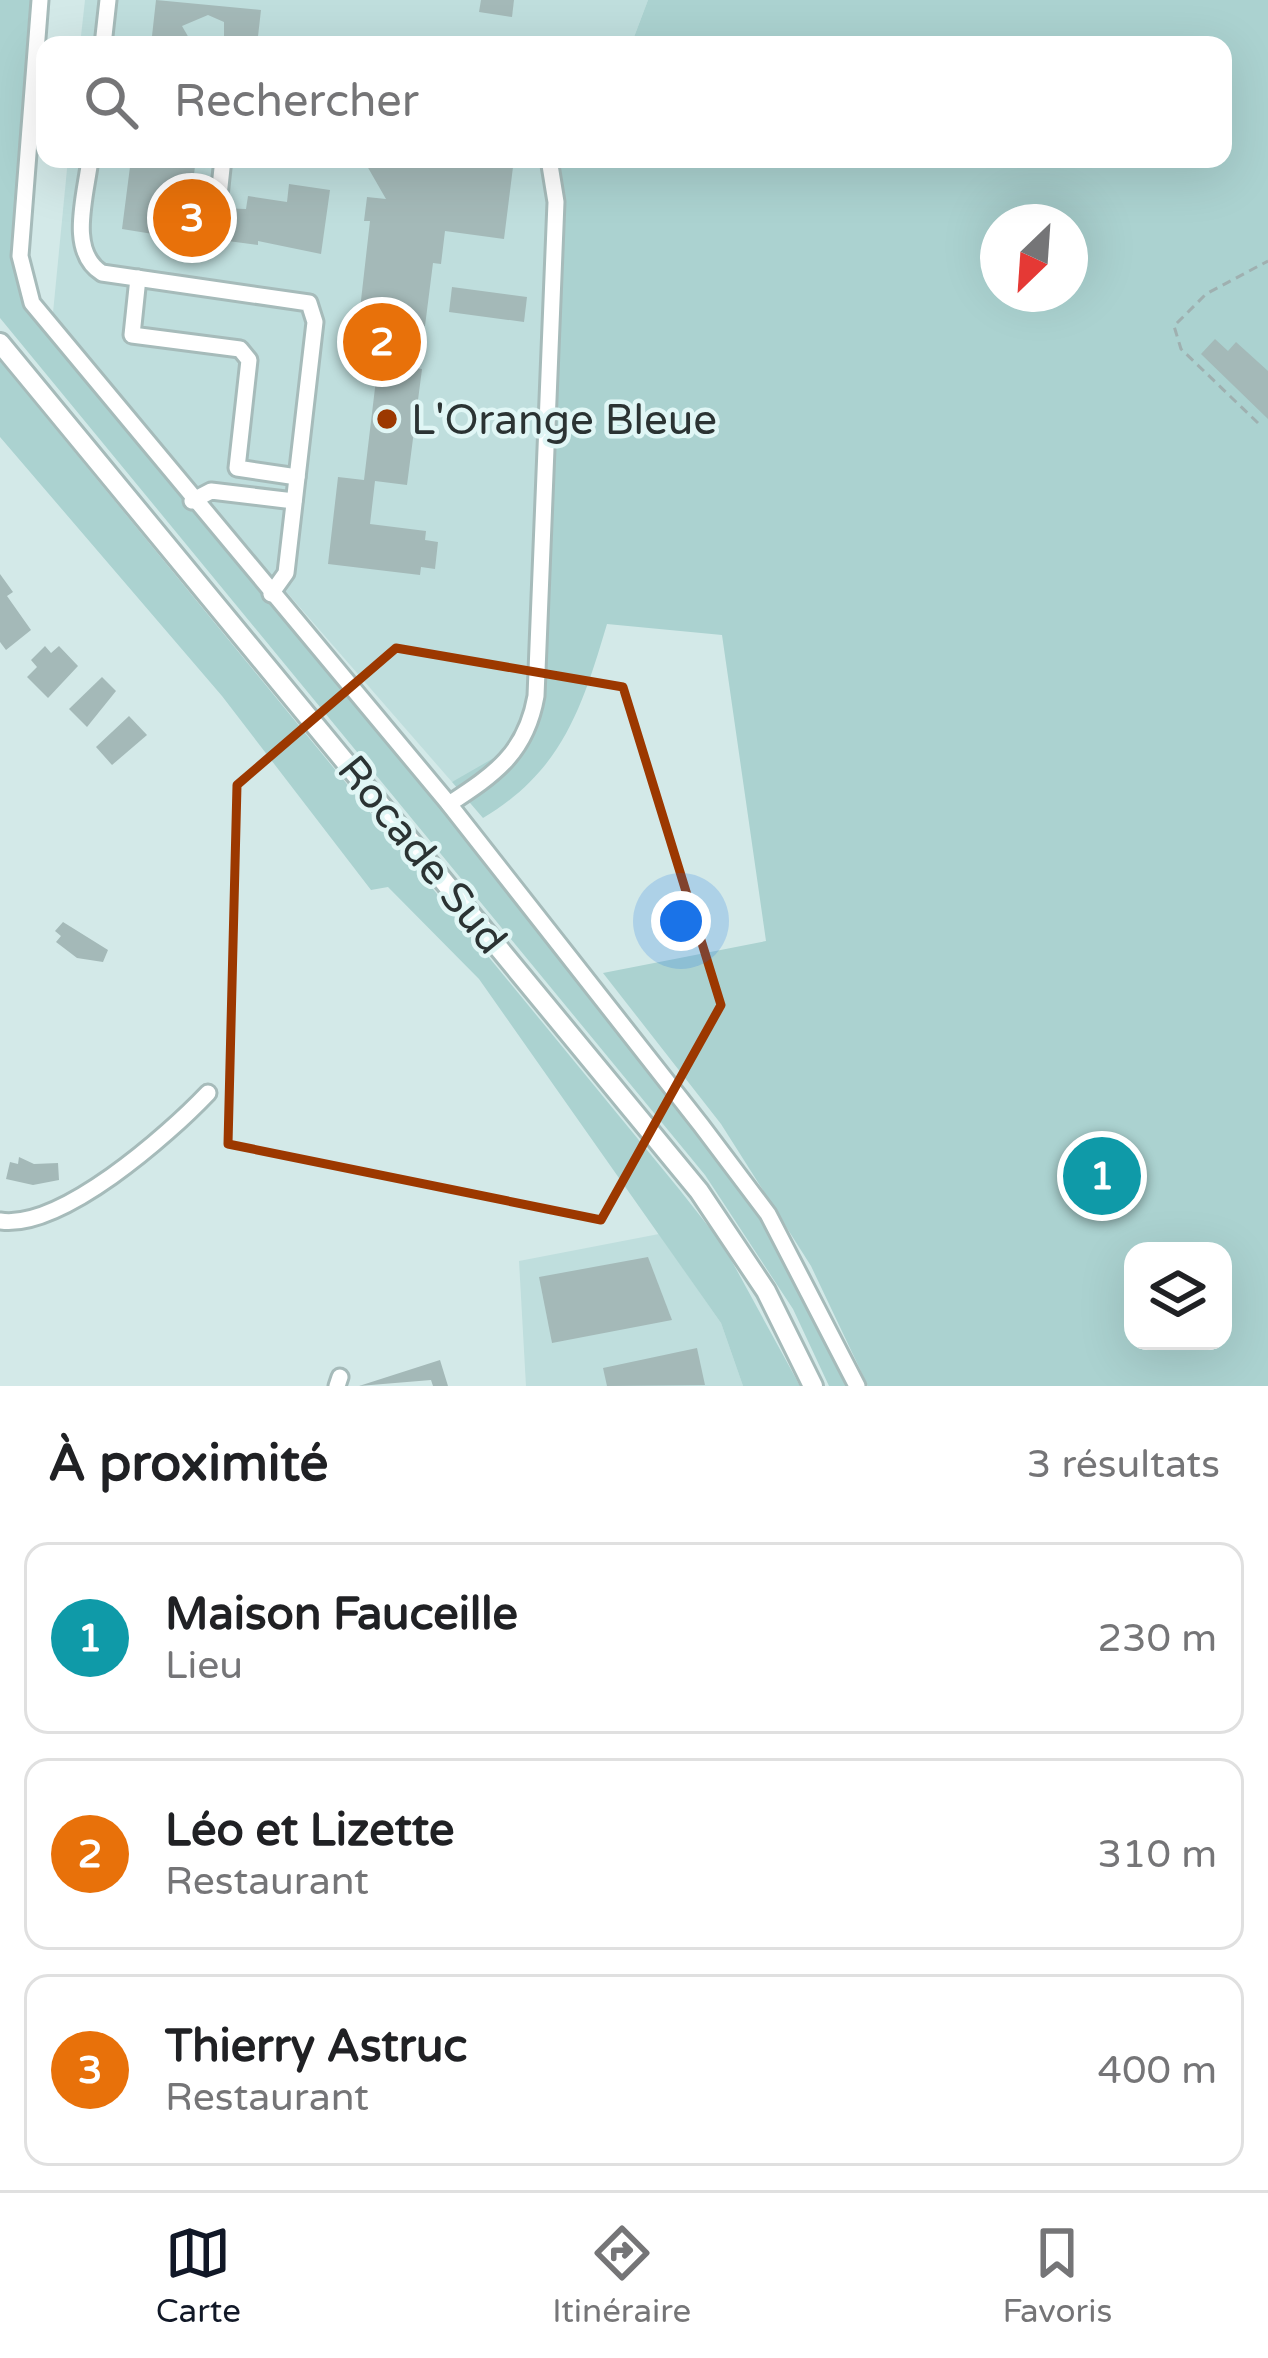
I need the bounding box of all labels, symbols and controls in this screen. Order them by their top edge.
search box [36,36,1232,168]
icon: search [78,69,144,135]
text: Rechercher [174,75,419,129]
pin: 3 [153,173,231,263]
north arrow [980,204,1088,312]
pin: 2 [343,297,421,387]
place label: L'Orange Bleue [411,395,717,446]
marker: L'Orange Bleue [374,406,400,432]
street label: Rocade Sud [326,746,517,964]
your location [651,891,711,951]
pin: 1 [1063,1131,1141,1221]
map controls [1124,1242,1232,1350]
button: layers [1124,1242,1232,1350]
text: À proximité [48,1433,328,1495]
text: 3 résultats [1027,1441,1220,1488]
text: Maison Fauceille [165,1588,518,1642]
text: 1 [78,1615,102,1662]
text: 230 m [1098,1615,1217,1662]
text: Lieu [165,1642,243,1689]
text: Léo et Lizette [165,1804,454,1858]
text: 2 [78,1831,102,1878]
text: 310 m [1098,1831,1217,1878]
text: Restaurant [165,1858,369,1905]
text: Thierry Astruc [165,2020,467,2074]
text: 3 [78,2047,102,2094]
text: 400 m [1098,2047,1217,2094]
text: Restaurant [165,2074,369,2121]
tab: Carte [156,2220,241,2331]
tab: Itinéraire [552,2220,691,2331]
tab: Favoris [1002,2220,1112,2331]

